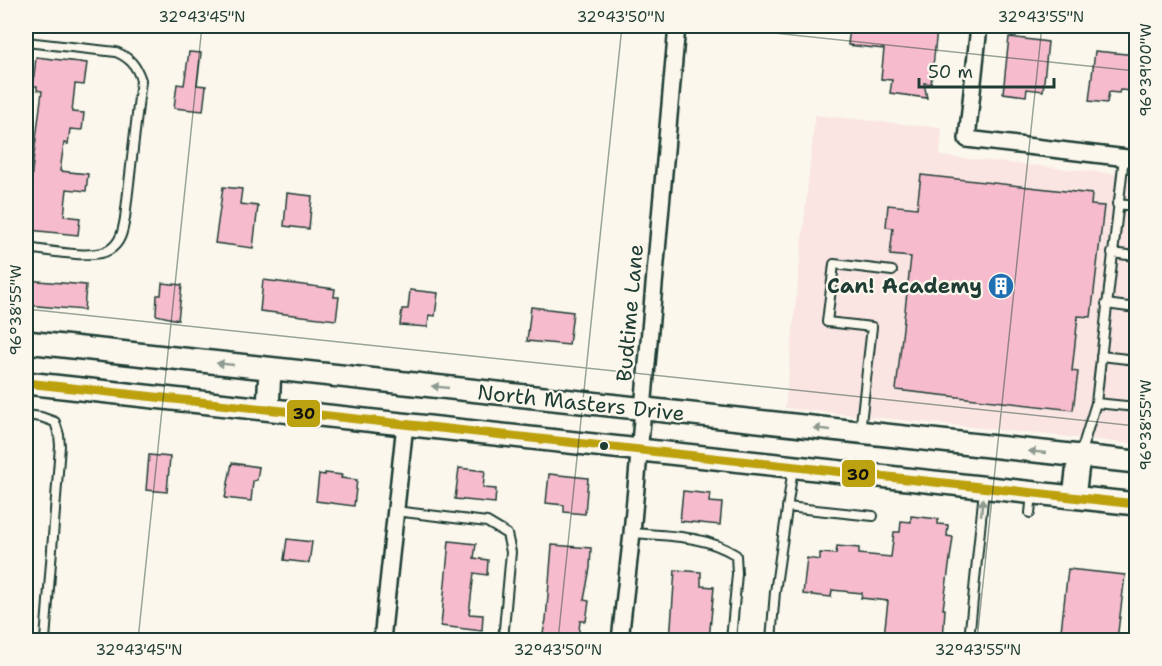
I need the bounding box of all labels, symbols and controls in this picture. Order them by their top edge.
text: 32°43'45"N [158,7,246,27]
text: 32°43'50"N [577,7,665,27]
text: 32°43'55"N [998,7,1084,27]
text: 96°39'00"W [1136,23,1156,117]
scale bar [919,51,1054,89]
text: 50 m [928,60,973,84]
street label: Budtime Lane [610,243,650,383]
text: 96°38'55"W [6,264,26,356]
building icon: Can! Academy [986,271,1016,301]
place label: Can! Academy [827,272,982,300]
one-way arrow [216,359,235,369]
street label: North Masters Drive [476,378,686,428]
text: 96°38'55"W [1136,379,1156,471]
one-way arrow [430,382,449,392]
line badge: 30 [286,399,321,428]
text: 30 [293,403,315,424]
one-way arrow [812,424,831,434]
unlabelled marker [598,440,610,452]
one-way arrow [1027,447,1046,457]
line badge: 30 [841,459,876,488]
text: 30 [847,464,869,485]
one-way arrow [977,498,987,517]
text: 32°43'45"N [95,640,183,660]
text: 32°43'50"N [514,640,602,660]
text: 32°43'55"N [935,640,1021,660]

